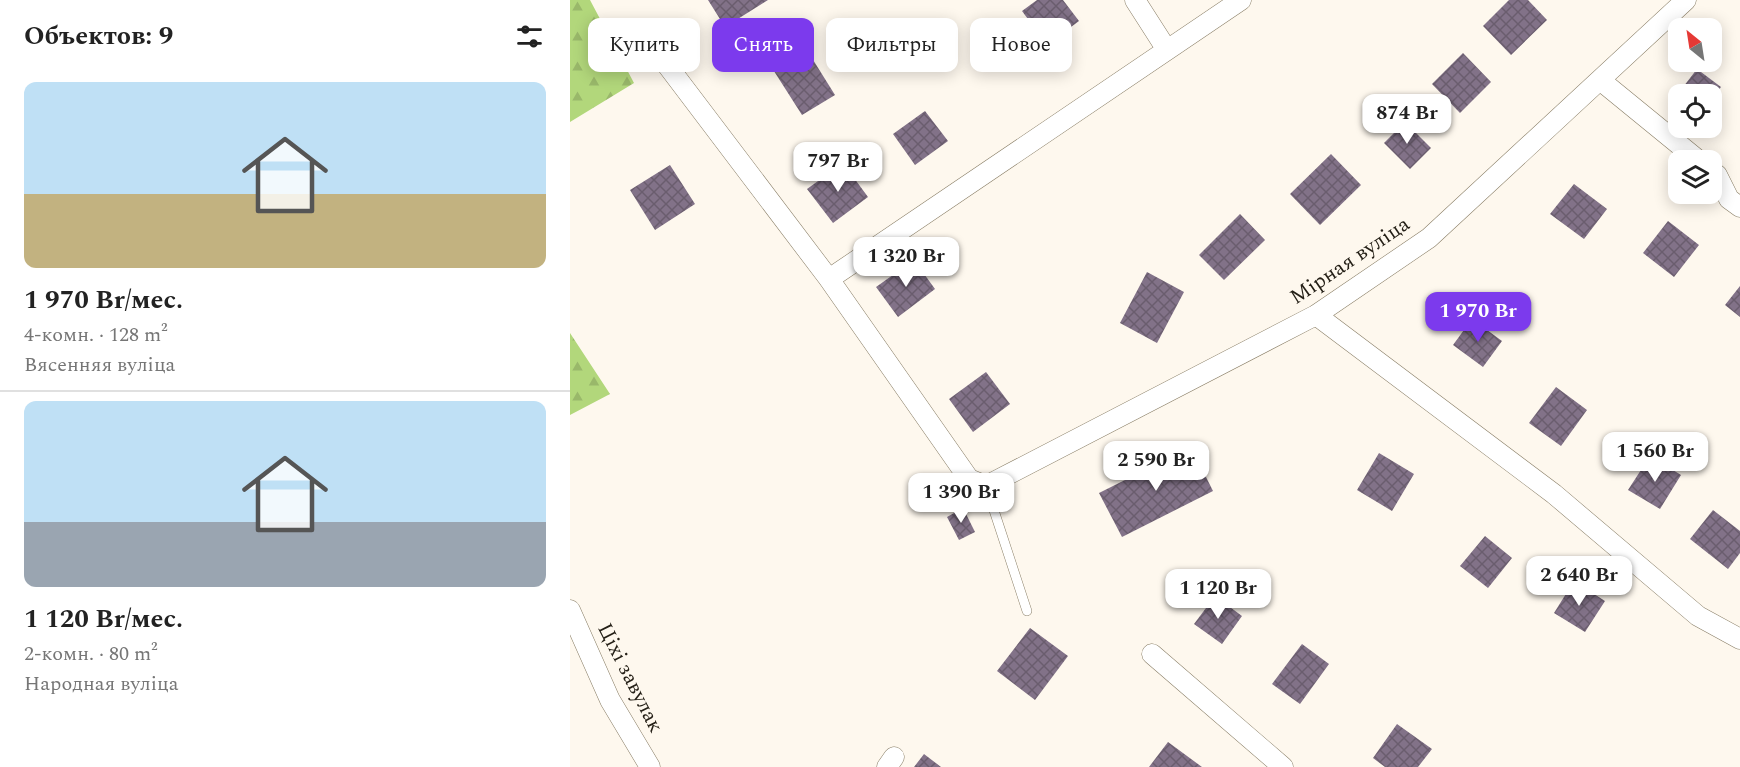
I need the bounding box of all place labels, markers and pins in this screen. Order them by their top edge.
pin: 874 Br [1358,94,1456,145]
pin: 797 Br [789,142,887,193]
pin: 1 320 Br [844,237,968,288]
pin: 1 970 Br [1416,292,1540,343]
pin: 1 560 Br [1593,432,1717,483]
pin: 2 590 Br [1094,441,1218,492]
pin: 1 390 Br [899,473,1023,524]
pin: 2 640 Br [1517,556,1641,607]
pin: 1 120 Br [1156,569,1280,620]

